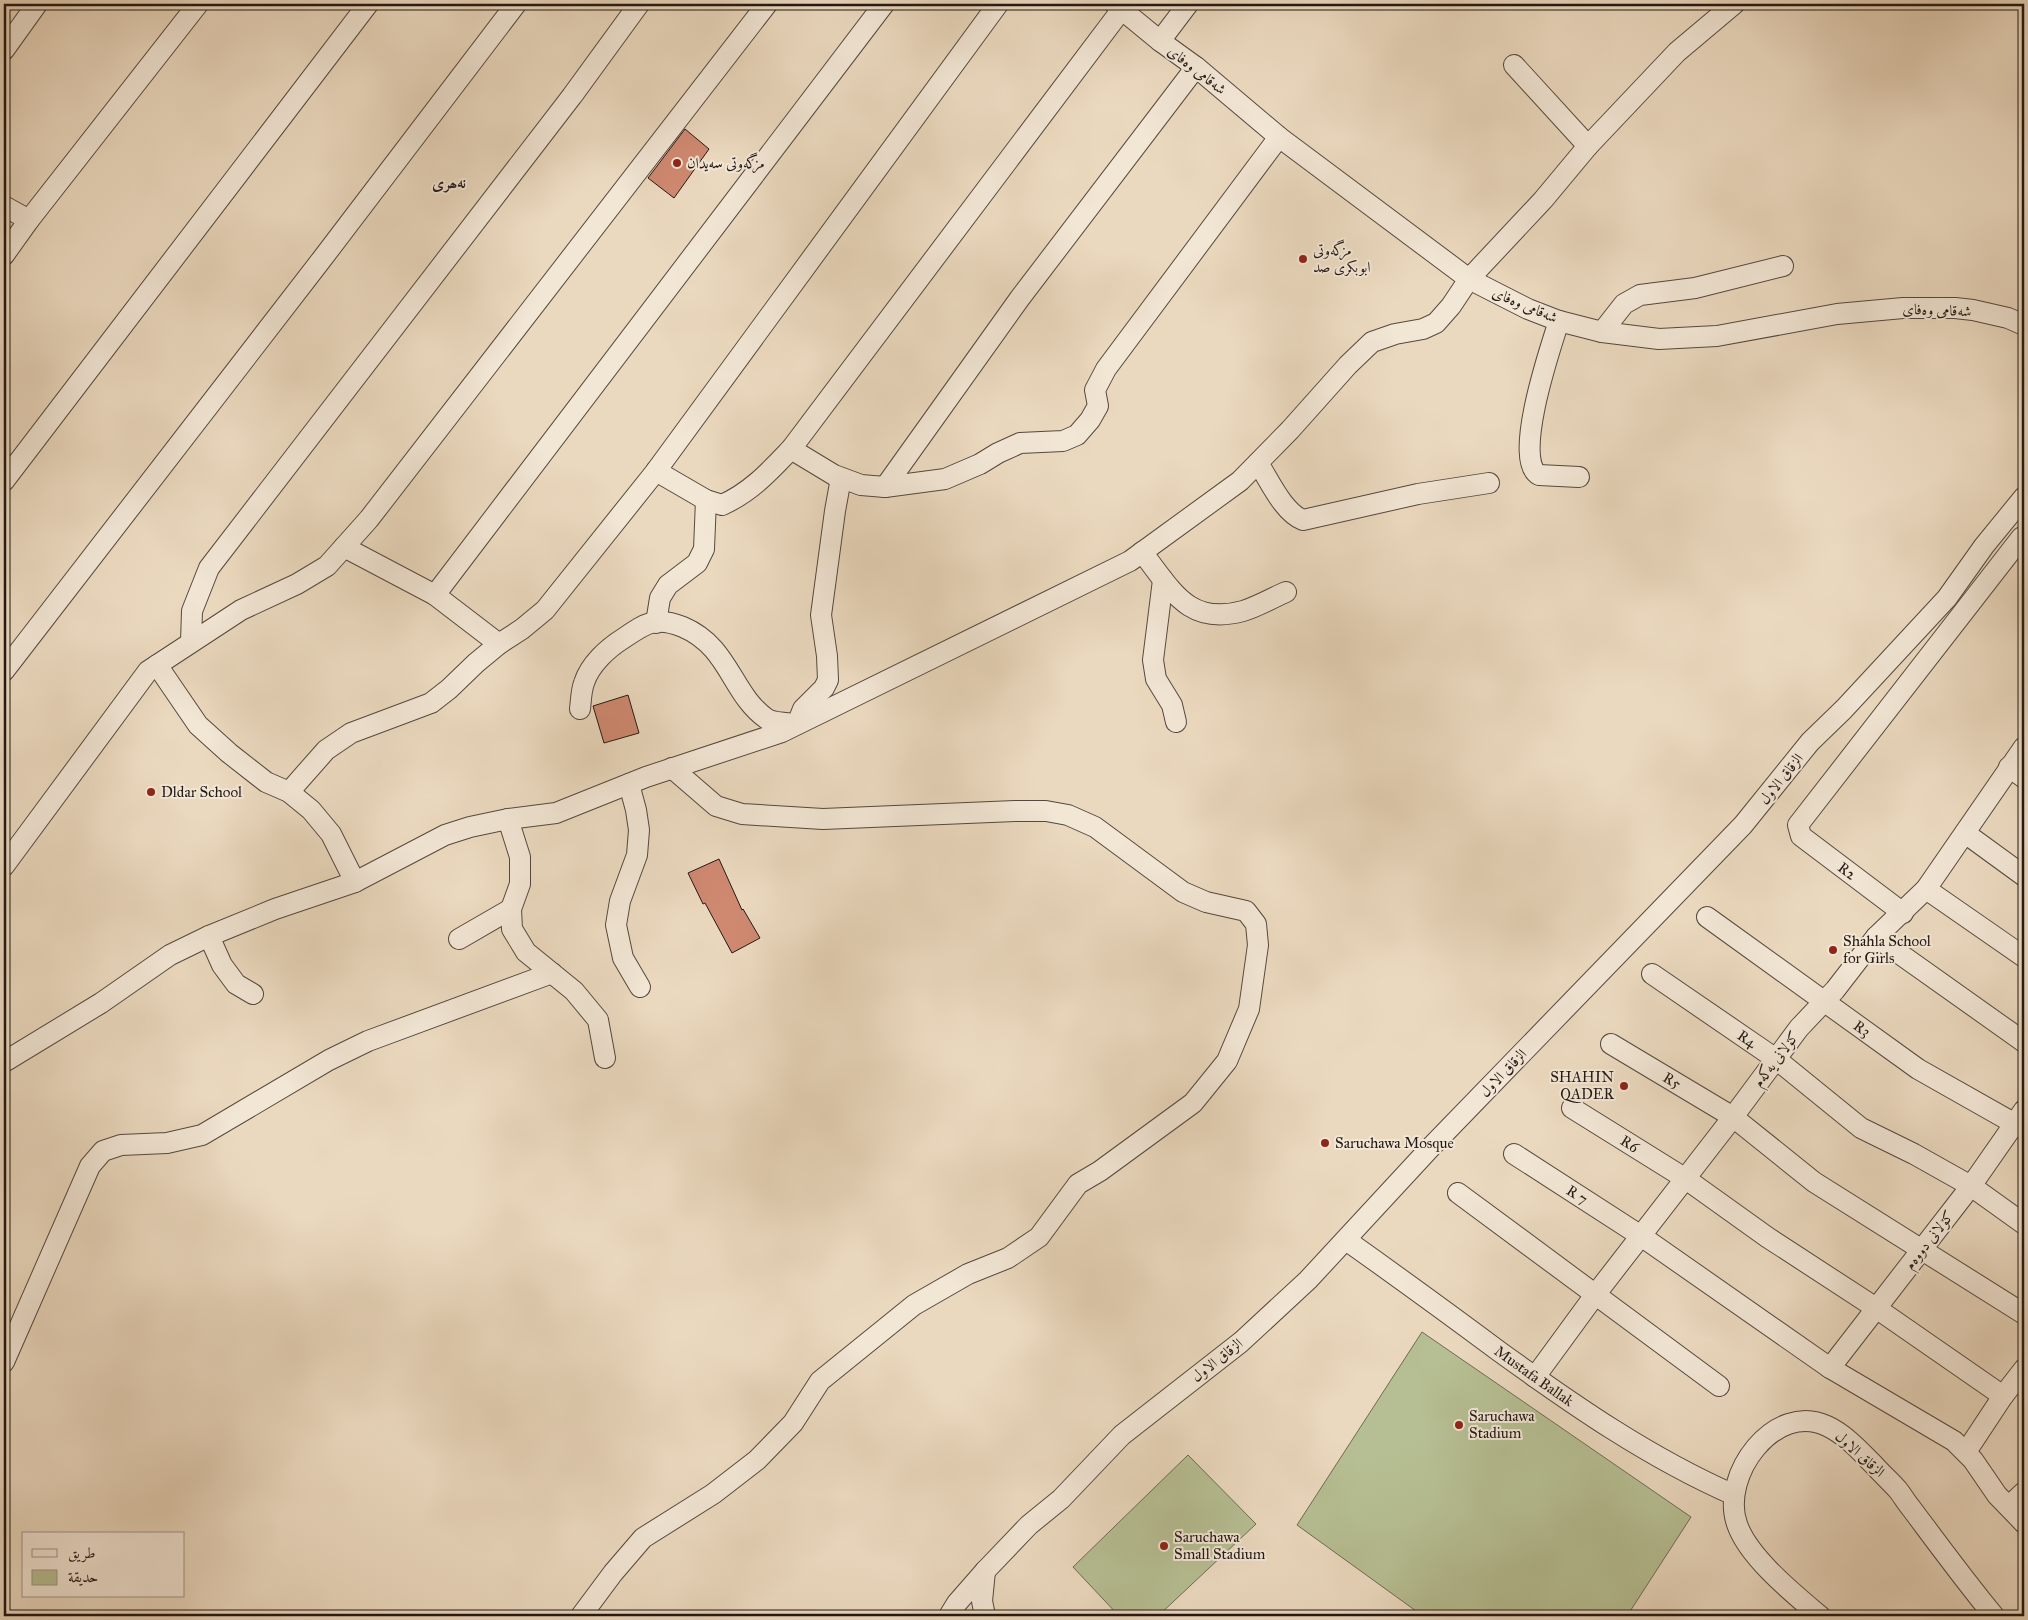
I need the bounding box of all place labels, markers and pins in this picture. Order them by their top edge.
place label: مزگەوتی سەیدان [687,152,765,174]
marker: مزگەوتی سەیدان [671,157,683,169]
place label: مزگەوتی ابوبکری صد [1313,239,1371,277]
marker: مزگەوتی ابوبکری صد [1297,253,1309,265]
place label: Dldar School [161,783,243,801]
marker: Dldar School [145,786,157,798]
place label: Shahla School for Girls [1843,932,1932,967]
marker: Shahla School for Girls [1827,944,1839,956]
place label: SHAHIN QADER [1550,1068,1614,1103]
marker: SHAHIN QADER [1618,1080,1630,1092]
place label: Saruchawa Mosque [1335,1134,1454,1153]
marker: Saruchawa Mosque [1319,1137,1331,1149]
place label: Saruchawa Stadium [1469,1407,1535,1442]
marker: Saruchawa Stadium [1453,1419,1465,1431]
place label: Saruchawa Small Stadium [1174,1528,1266,1563]
marker: Saruchawa Small Stadium [1158,1540,1170,1552]

